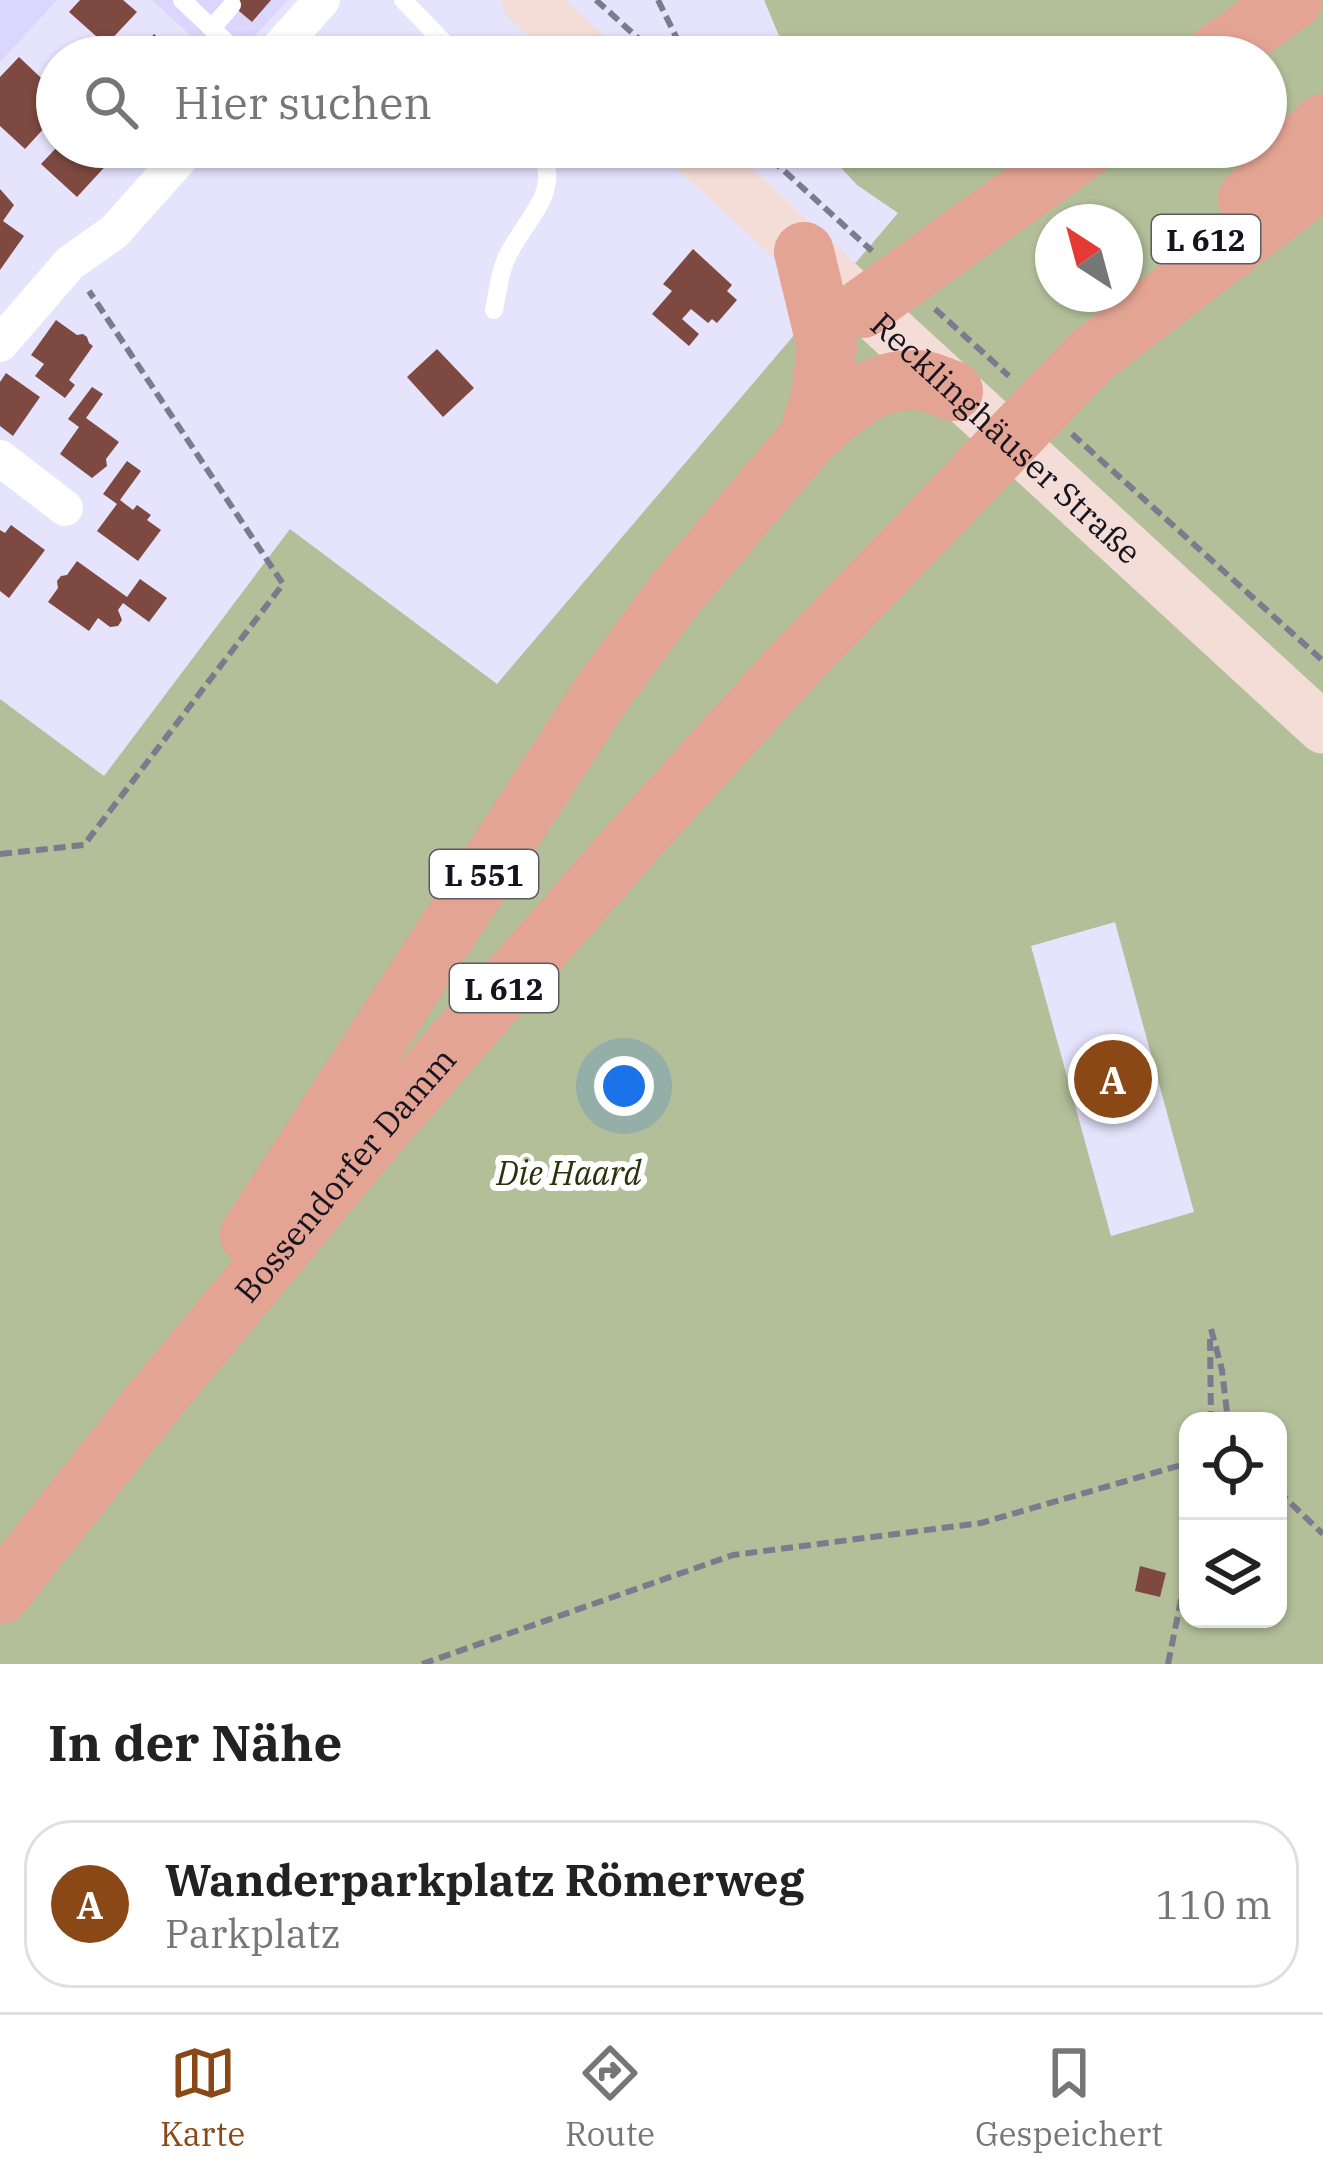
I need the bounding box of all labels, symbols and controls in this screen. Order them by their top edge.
search box [36,36,1287,168]
icon: search [78,69,144,135]
text: Hier suchen [174,73,432,131]
north arrow [1035,204,1143,312]
road number: L 612 [1152,215,1260,263]
street label: Recklinghäuser Straße [862,302,1151,572]
road number: L 551 [430,850,538,898]
road number: L 612 [450,964,558,1012]
pin: A [1074,1034,1152,1124]
street label: Bossendorfer Damm [224,1038,464,1310]
your location [594,1056,654,1116]
park label: Die Haard [496,1151,643,1194]
map controls [1179,1412,1287,1628]
button: locate [1179,1412,1287,1520]
button: layers [1179,1520,1287,1628]
text: In der Nähe [48,1709,342,1775]
text: Wanderparkplatz Römerweg [165,1850,805,1908]
text: A [76,1879,104,1930]
text: 110 m [1156,1879,1272,1930]
text: Parkplatz [165,1908,340,1959]
tab: Karte [160,2040,245,2155]
tab: Route [565,2040,655,2155]
tab: Gespeichert [975,2040,1163,2155]

